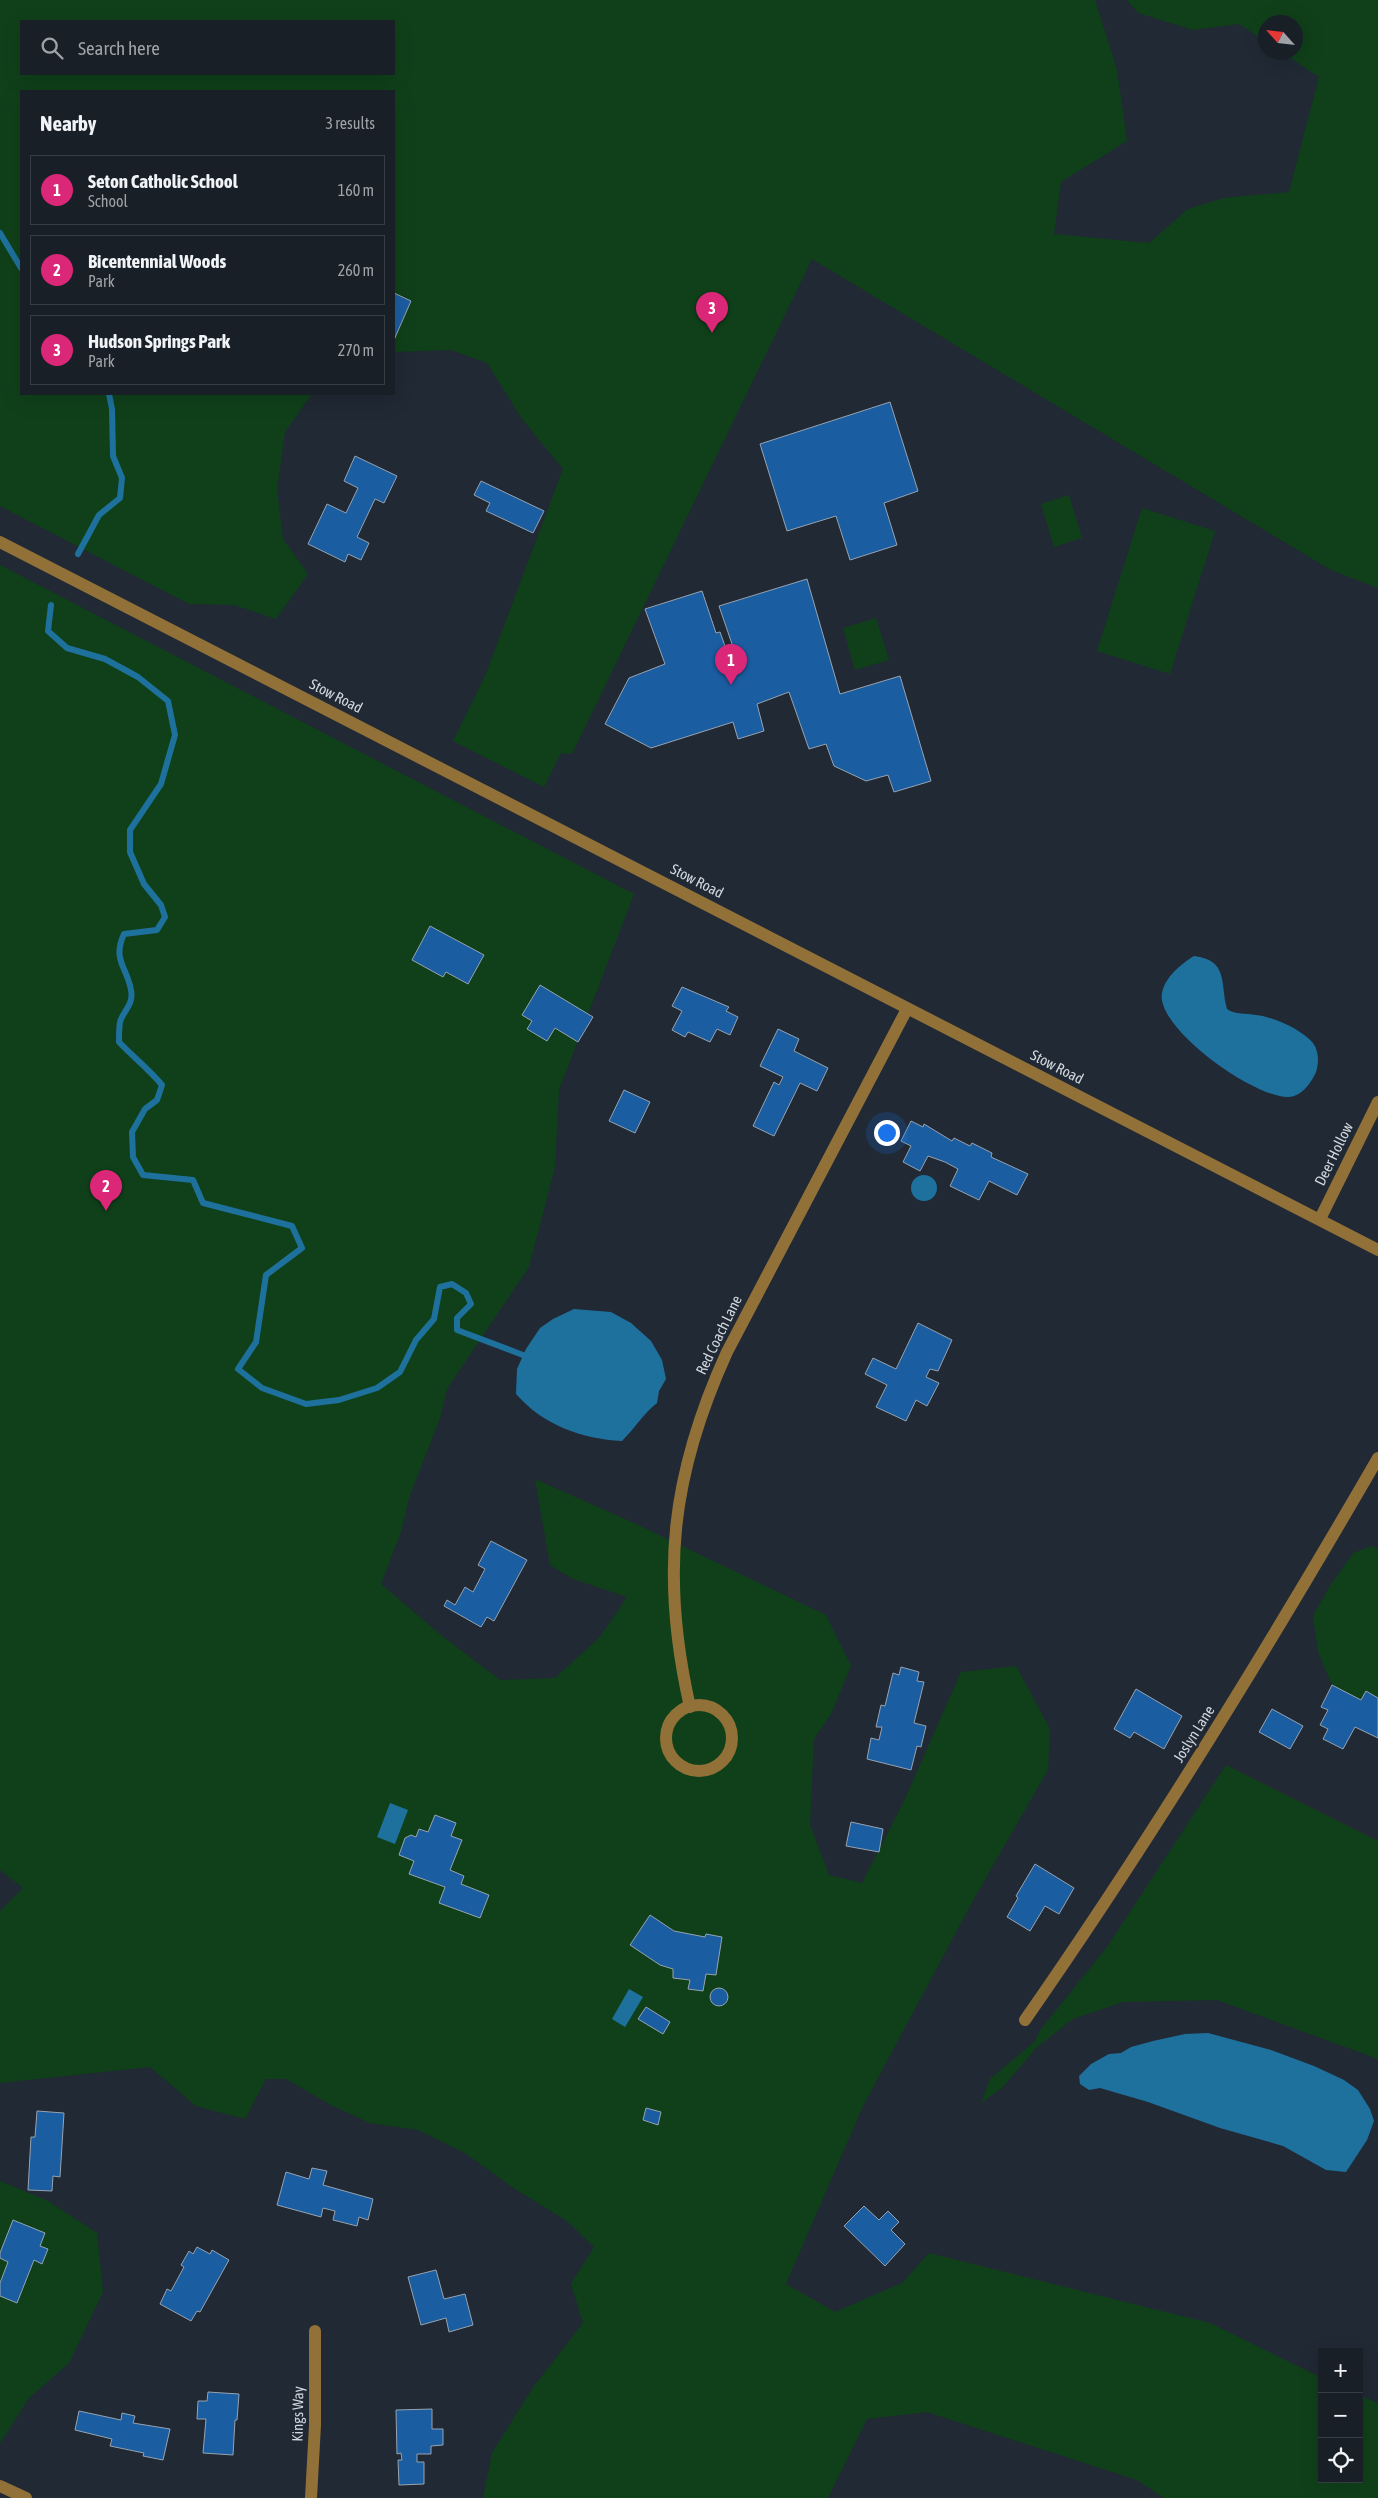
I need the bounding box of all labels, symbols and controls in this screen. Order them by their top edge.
north arrow [1258,15,1303,60]
search box [20,20,395,75]
icon: search [38,34,66,62]
text: Search here [78,37,160,59]
text: Nearby [40,111,96,135]
text: 3 results [325,114,375,132]
text: Seton Catholic School [88,170,238,192]
text: 1 [53,181,61,199]
text: 160 m [338,181,374,199]
text: School [88,192,128,210]
text: Bicentennial Woods [88,250,226,272]
text: 2 [53,261,61,279]
text: 260 m [338,261,374,279]
text: Park [88,272,115,290]
pin: 3 [696,292,728,333]
text: Hudson Springs Park [88,330,230,352]
text: 3 [53,341,61,359]
text: 270 m [338,341,374,359]
text: Park [88,352,115,370]
pin: 1 [715,644,747,685]
street label: Stow Road [307,675,365,716]
street label: Stow Road [668,860,726,901]
street label: Stow Road [1028,1046,1086,1087]
your location [874,1120,900,1146]
street label: Deer Hollow [1311,1120,1356,1188]
pin: 2 [90,1170,122,1211]
street label: Red Coach Lane [692,1292,745,1377]
street label: Joslyn Lane [1170,1702,1218,1765]
map controls [1318,2348,1363,2483]
button: + [1318,2348,1363,2393]
street label: Kings Way [289,2386,306,2442]
button: − [1318,2393,1363,2438]
button: locate [1318,2438,1363,2483]

